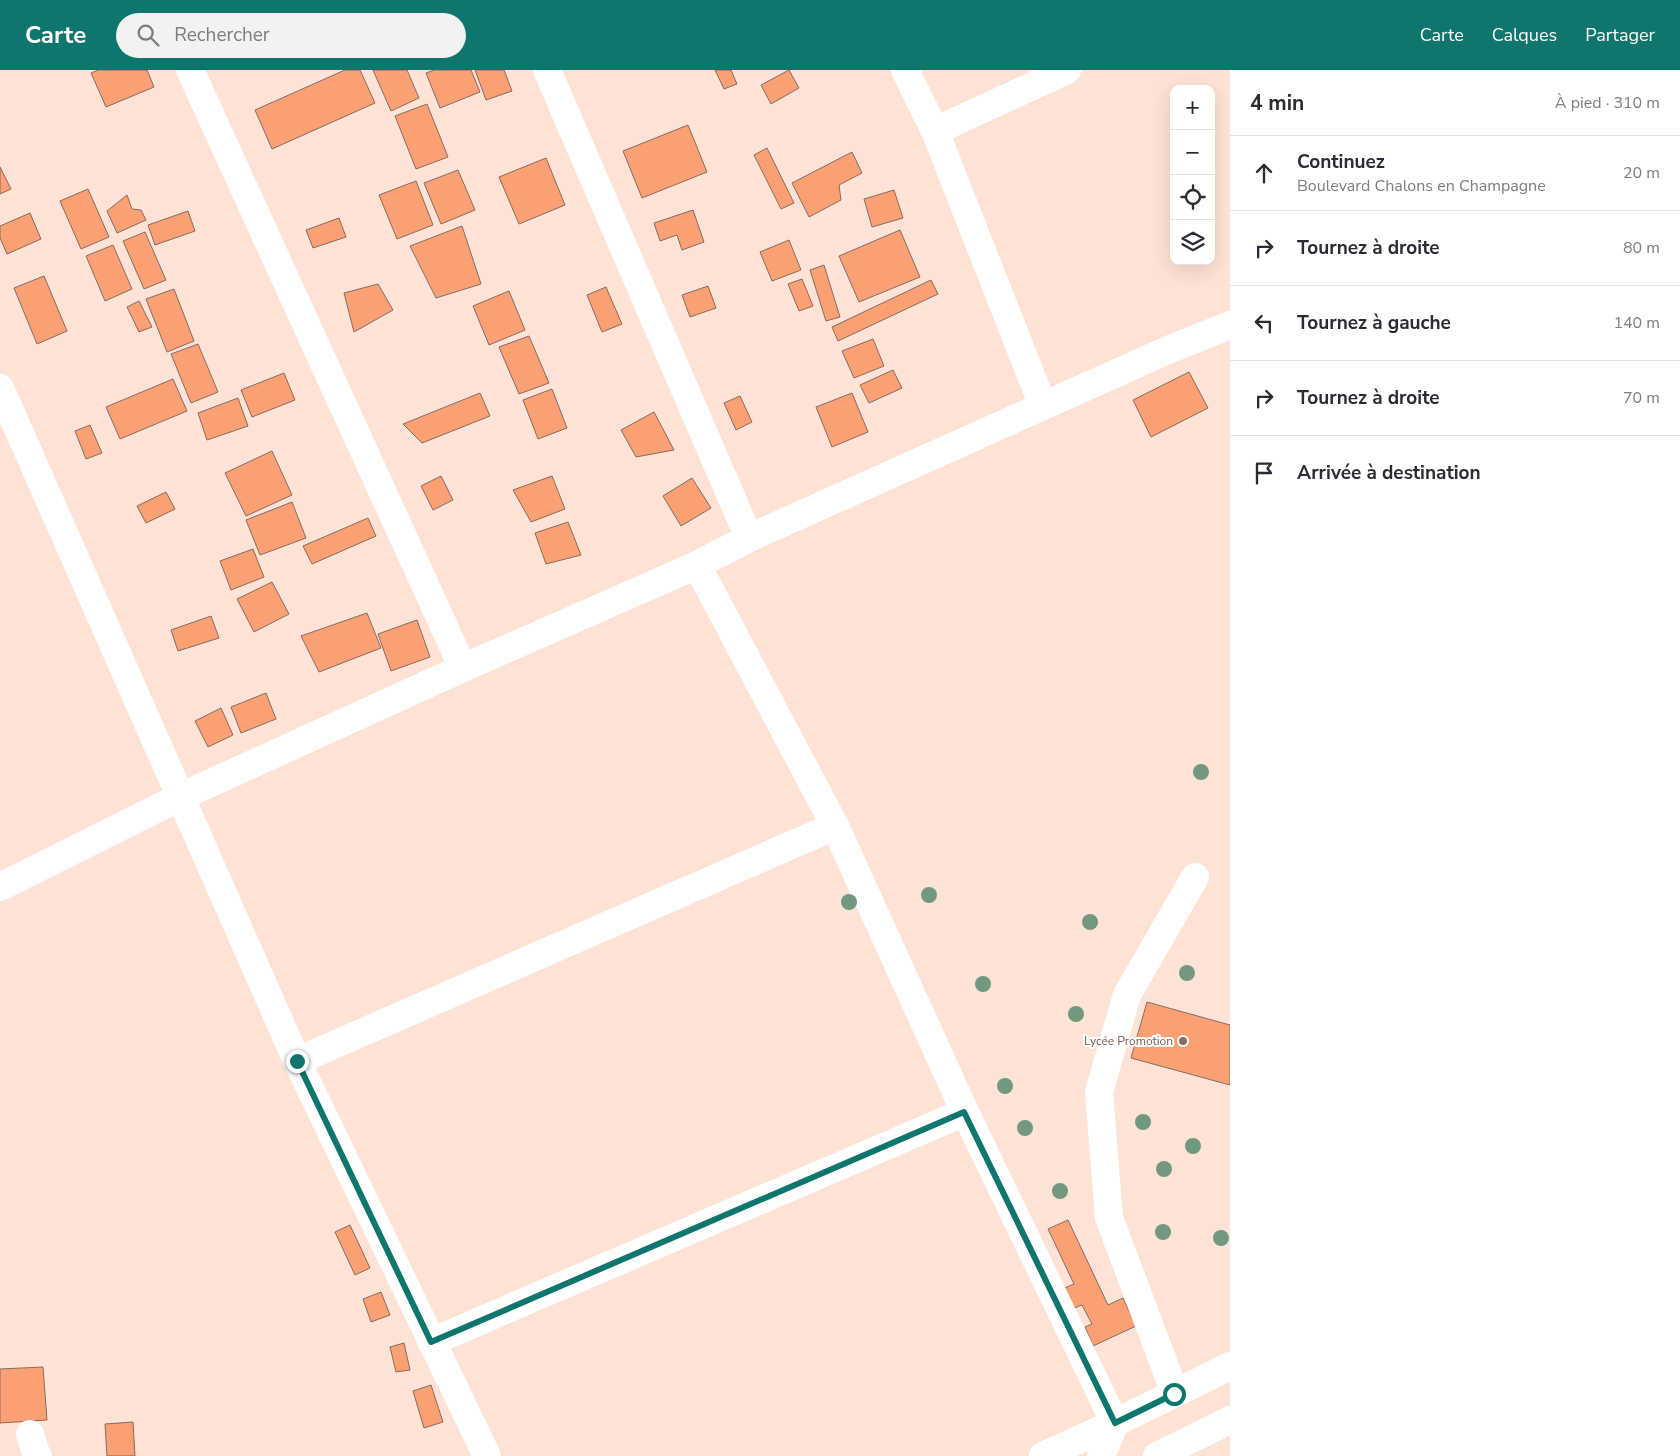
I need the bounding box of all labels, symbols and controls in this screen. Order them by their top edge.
search box [116,13,466,58]
text: Carte [25,19,86,51]
icon: search [134,21,162,49]
text: Rechercher [174,22,270,48]
text: Carte [1420,23,1464,47]
text: Calques [1492,23,1557,47]
text: Partager [1585,23,1655,47]
map controls [1170,85,1215,265]
button: + [1170,85,1215,130]
text: 4 min [1250,89,1304,117]
text: À pied · 310 m [1555,92,1660,114]
button: − [1170,130,1215,175]
text: Continuez [1297,149,1385,175]
icon: ahead [1250,159,1278,187]
text: 20 m [1623,162,1660,184]
button: locate [1170,175,1215,220]
text: Boulevard Chalons en Champagne [1297,175,1546,197]
button: layers [1170,220,1215,265]
icon: right [1250,234,1278,262]
text: Tournez à droite [1297,235,1440,261]
text: 80 m [1623,237,1660,259]
icon: left [1250,309,1278,337]
text: Tournez à gauche [1297,310,1451,336]
text: 140 m [1613,312,1660,334]
icon: right [1250,384,1278,412]
text: Tournez à droite [1297,385,1440,411]
text: 70 m [1623,387,1660,409]
icon: arrive [1250,459,1278,487]
text: Arrivée à destination [1297,460,1481,486]
place label: Lycée Promotion [1084,1033,1173,1049]
marker: Lycée Promotion [1177,1035,1189,1047]
route end [286,1050,309,1073]
route start [1163,1383,1186,1406]

